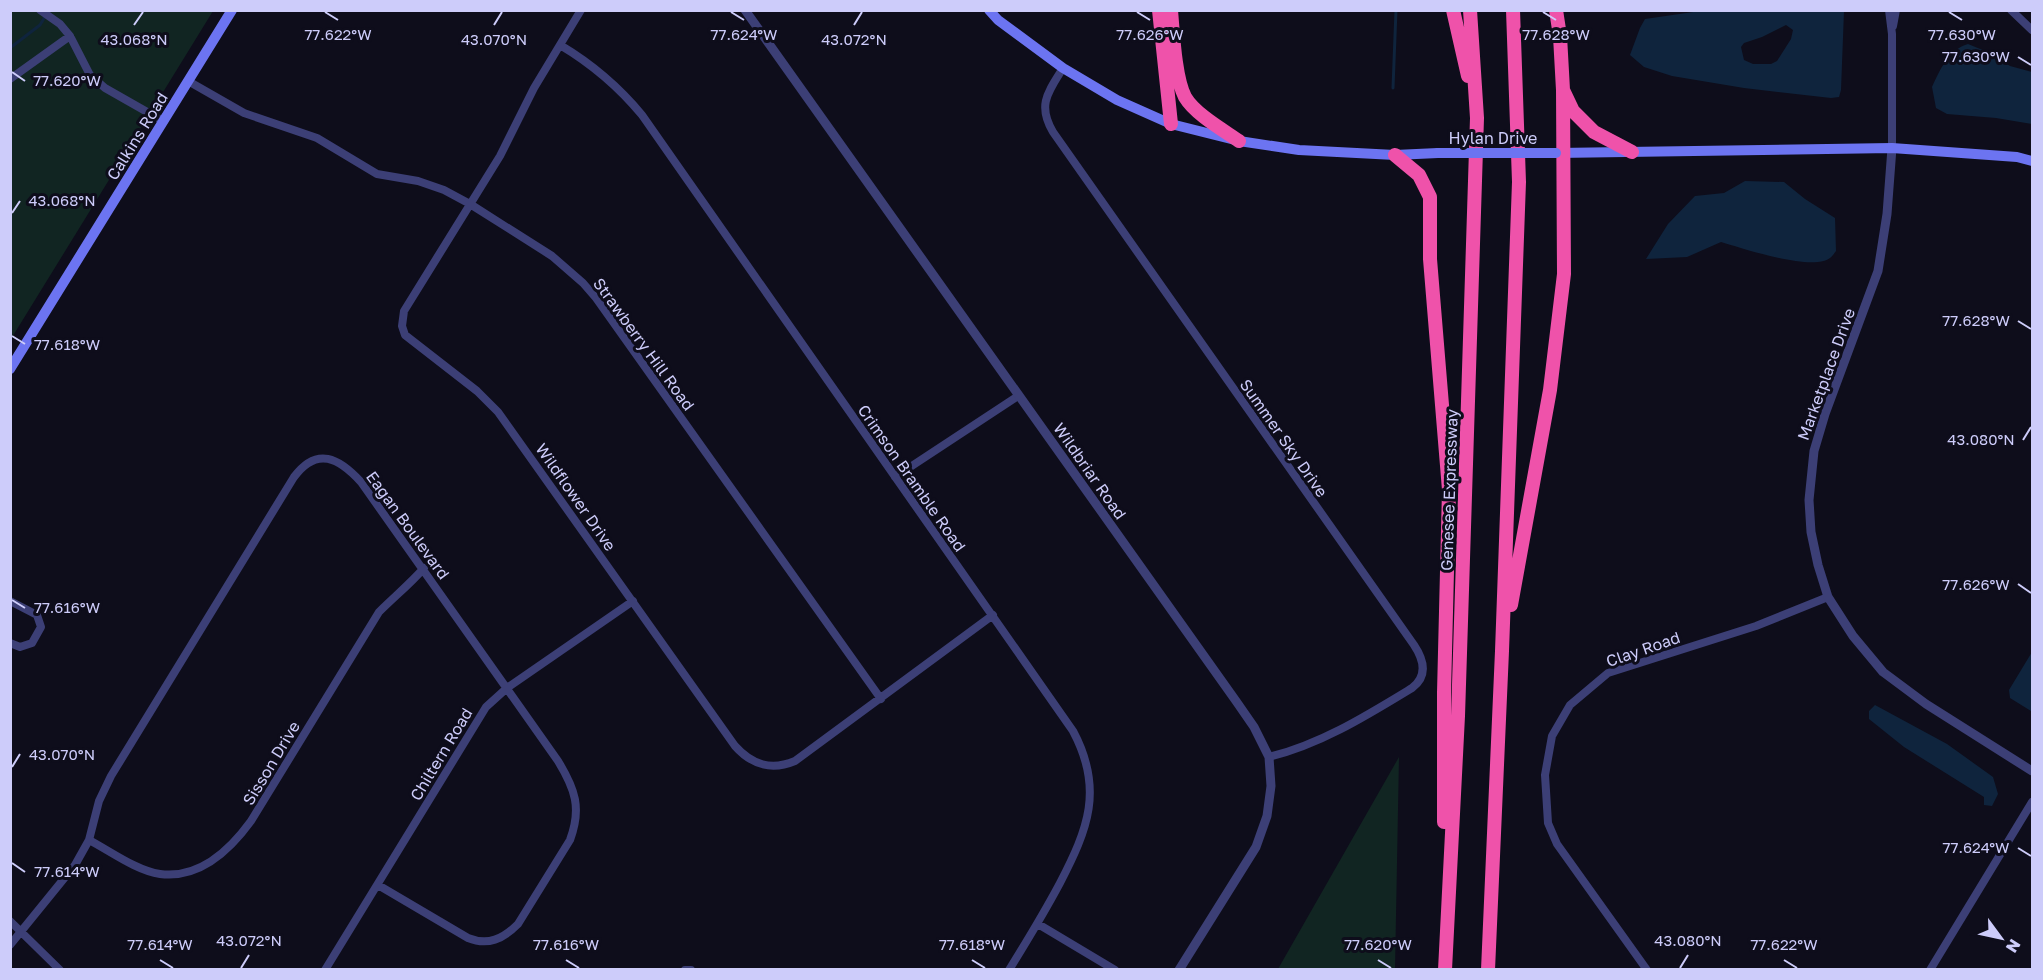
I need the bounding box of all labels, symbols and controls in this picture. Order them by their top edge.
text: 77.622°W [304,25,372,43]
text: 77.624°W [711,25,777,43]
text: 77.626°W [1116,25,1184,43]
text: 77.628°W [1522,25,1590,43]
text: 77.630°W [1928,25,1996,43]
text: 43.068°N [100,30,168,48]
text: 43.070°N [461,30,527,48]
text: 43.072°N [821,30,887,48]
text: 77.630°W [1942,47,2010,65]
text: 77.620°W [33,71,101,89]
street label: Calkins Road [102,88,172,184]
street label: Hylan Drive [1449,128,1537,148]
text: 43.068°N [28,191,96,209]
street label: Strawberry Hill Road [589,274,699,414]
street label: Marketplace Drive [1793,305,1859,443]
text: 77.628°W [1942,311,2010,329]
text: 77.618°W [34,335,100,353]
street label: Summer Sky Drive [1236,375,1332,501]
street label: Crimson Bramble Road [854,401,970,555]
street label: Genesee Expressway [1436,409,1462,571]
street label: Wildbriar Road [1049,419,1131,523]
text: 43.080°N [1947,430,2015,448]
street label: Wildflower Drive [531,439,621,555]
street label: Eagan Boulevard [362,467,454,583]
text: 77.626°W [1942,575,2010,593]
text: 77.616°W [34,598,100,616]
street label: Clay Road [1603,627,1683,671]
street label: Chiltern Road [405,704,477,804]
street label: Sisson Drive [238,717,304,809]
text: 43.070°N [29,745,95,763]
text: 77.624°W [1943,838,2009,856]
text: 77.614°W [34,862,100,880]
north arrow [1971,908,2031,968]
text: 43.072°N [216,931,282,949]
text: 43.080°N [1654,931,1722,949]
text: 77.614°W [127,935,193,953]
text: 77.616°W [533,935,599,953]
text: 77.618°W [939,935,1005,953]
text: 77.620°W [1344,935,1412,953]
text: 77.622°W [1750,935,1818,953]
text: N [2002,936,2025,957]

